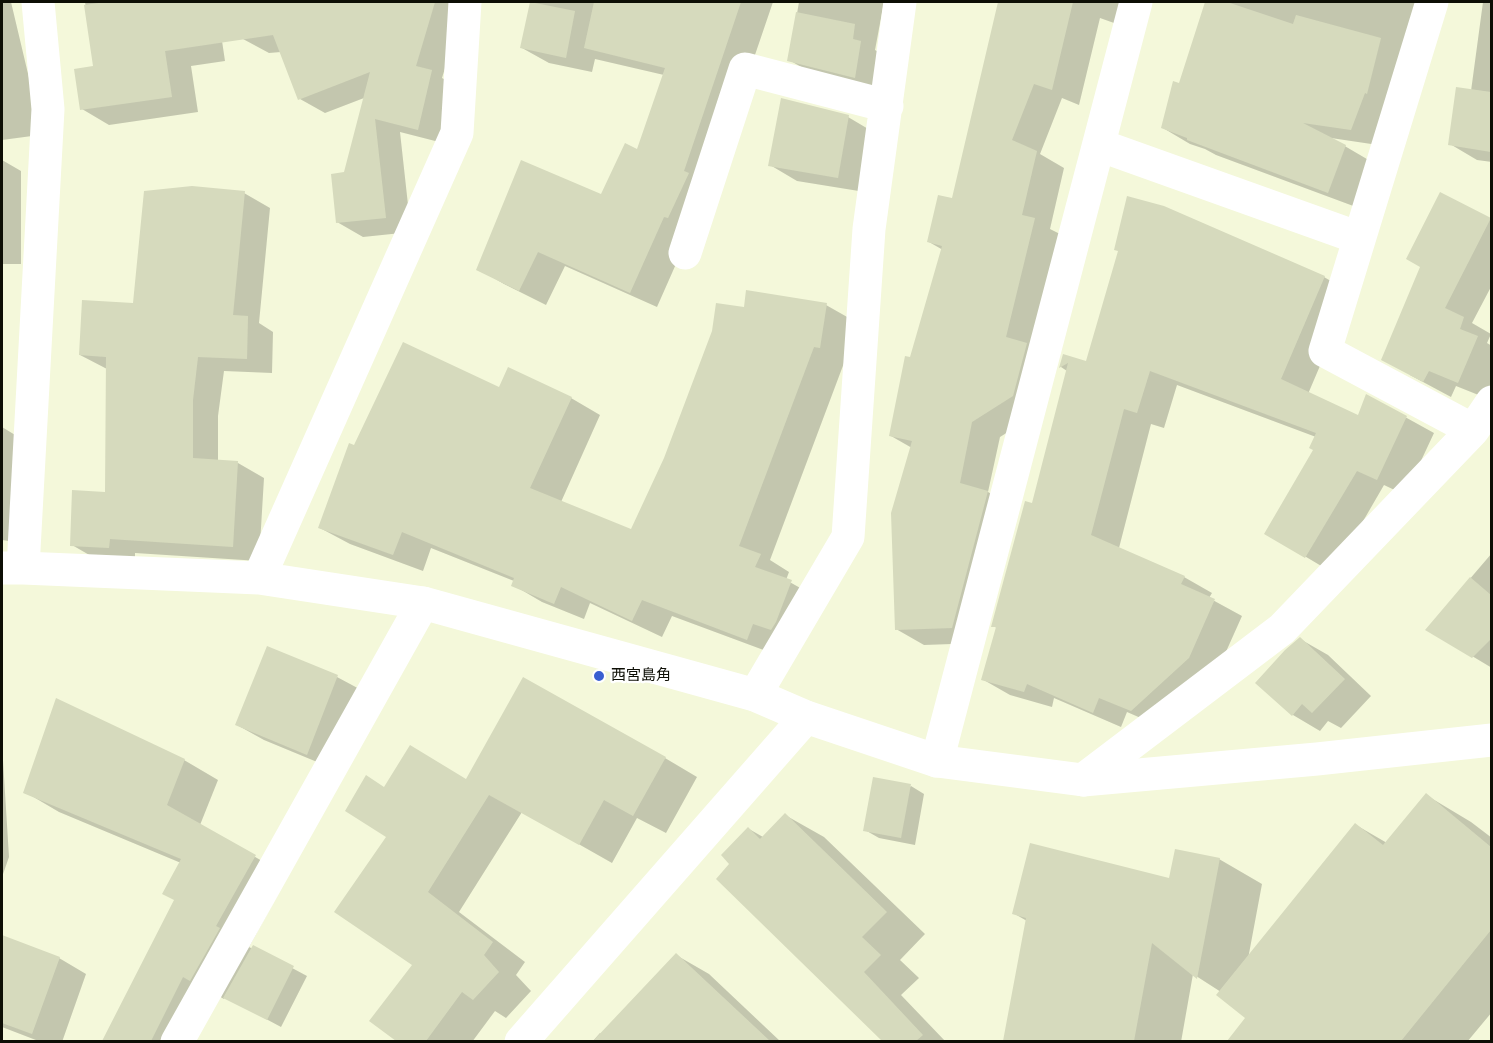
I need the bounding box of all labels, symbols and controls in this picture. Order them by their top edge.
place label: 西宮島角 [611,667,671,685]
marker: 西宮島角 [592,669,606,683]

